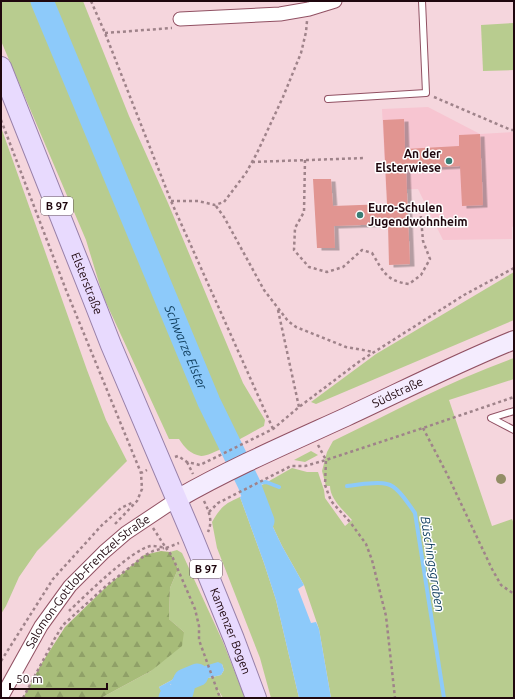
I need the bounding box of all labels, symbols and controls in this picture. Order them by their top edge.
place label: An der Elsterwiese [375,147,441,174]
marker: An der Elsterwiese [444,156,454,166]
road number: B 97 [41,197,73,215]
place label: Euro-Schulen Jugendwohnheim [368,201,468,228]
marker: Euro-Schulen Jugendwohnheim [355,210,365,220]
street label: Elsterstraße [69,251,105,316]
water label: Schwarze Elster [162,302,210,392]
street label: Südstraße [370,374,425,410]
street label: Salomon-Gottlob-Frentzel-Straße [23,512,152,651]
water label: Büschingsgraben [419,515,447,613]
road number: B 97 [190,560,222,578]
street label: Kamenzer Bogen [208,586,254,676]
scale bar [10,665,107,691]
text: 50 m [16,672,43,685]

